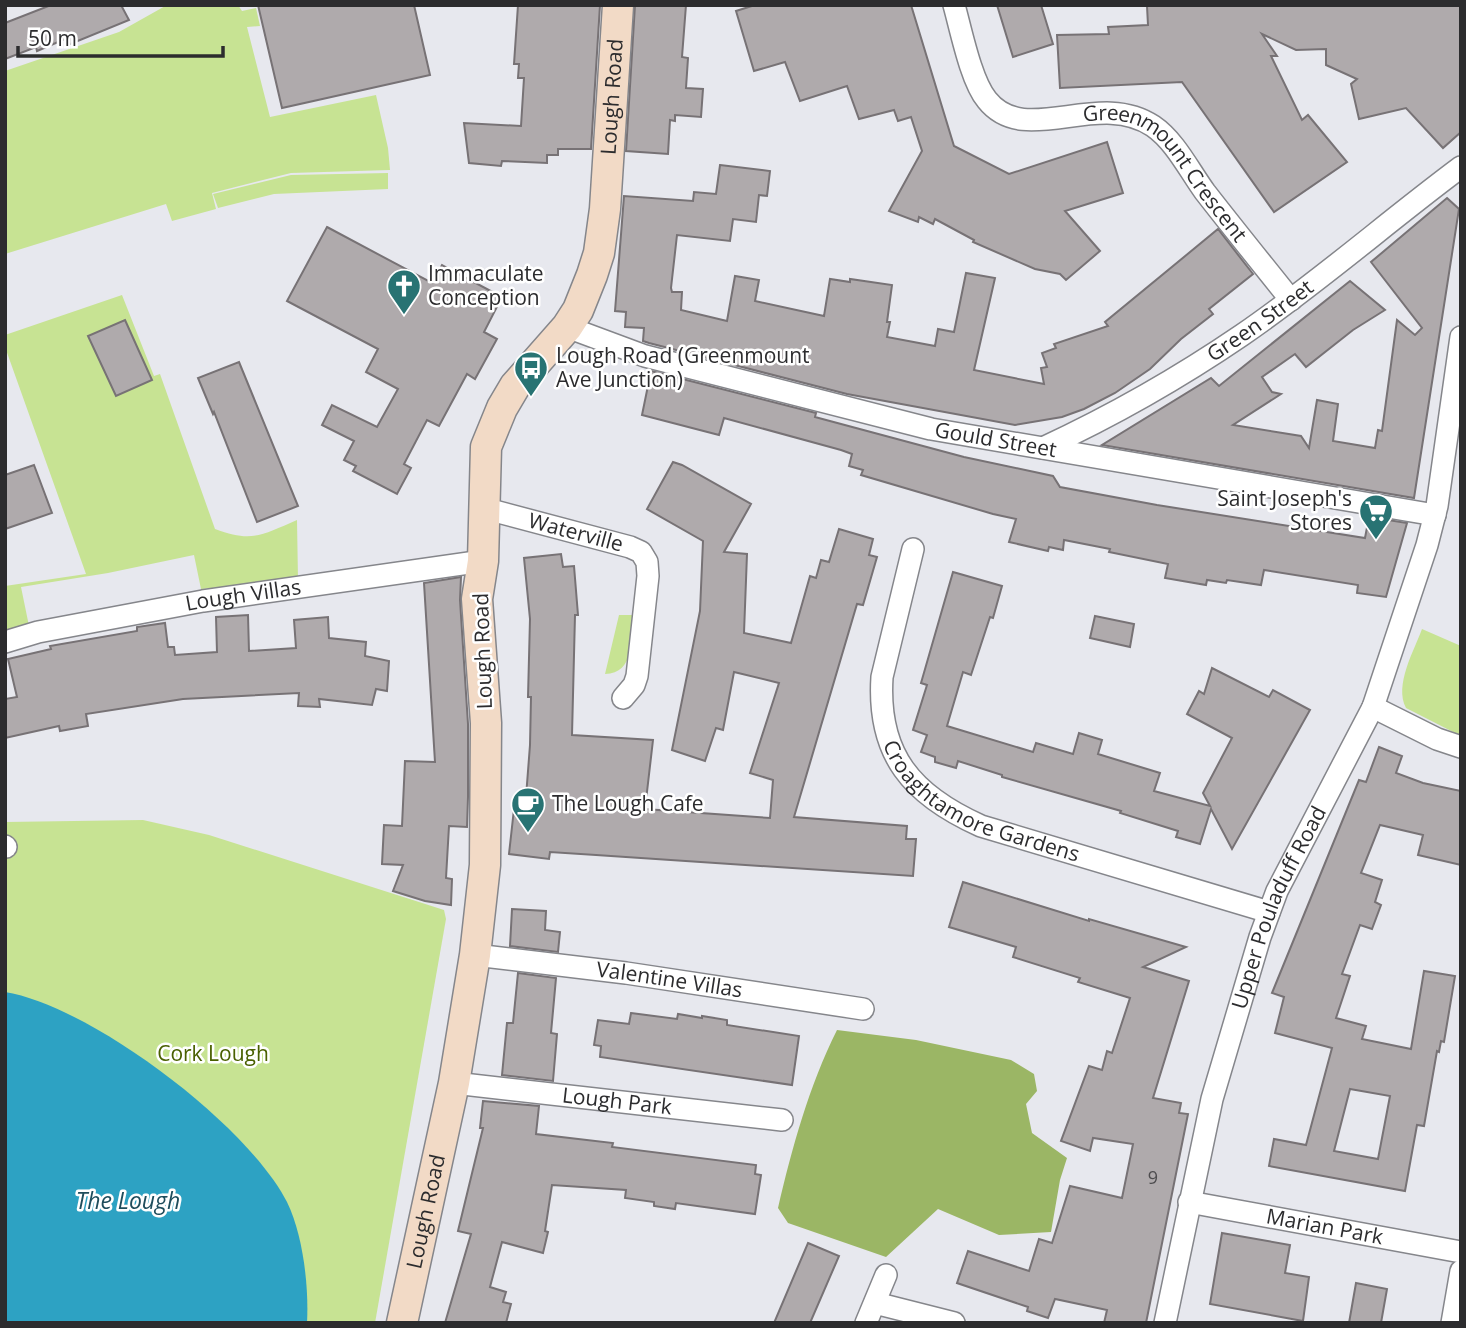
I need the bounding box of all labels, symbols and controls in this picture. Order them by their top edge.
scale bar [18,14,222,58]
text: 50 m [28,24,77,52]
street label: Lough Road [593,38,629,156]
street label: Greenmount Crescent [1082,98,1254,247]
place label: Immaculate Conception [428,259,544,311]
church icon: Immaculate Conception [385,267,423,316]
street label: Green Street [1201,273,1319,368]
place label: Lough Road (Greenmount Ave Junction) [556,341,810,393]
bus stop icon: Lough Road (Greenmount Ave Junction) [512,349,550,398]
street label: Gould Street [933,415,1059,463]
place label: Saint Joseph's Stores [1217,484,1352,536]
supermarket icon: Saint Joseph's Stores [1357,492,1395,541]
street label: Waterville [525,506,627,558]
street label: Lough Villas [183,572,303,617]
street label: Lough Road [466,592,498,710]
street label: Croaghtamore Gardens [877,735,1083,868]
cafe icon: The Lough Cafe [509,785,547,834]
place label: The Lough Cafe [552,789,704,817]
street label: Upper Pouladuff Road [1224,801,1332,1012]
street label: Valentine Villas [595,955,745,1004]
park label: Cork Lough [157,1039,269,1067]
street label: Lough Park [561,1080,673,1120]
street label: Lough Road [399,1152,451,1271]
house number: 9 [1148,1165,1158,1189]
water label: The Lough [76,1184,180,1216]
street label: Marian Park [1264,1201,1386,1250]

